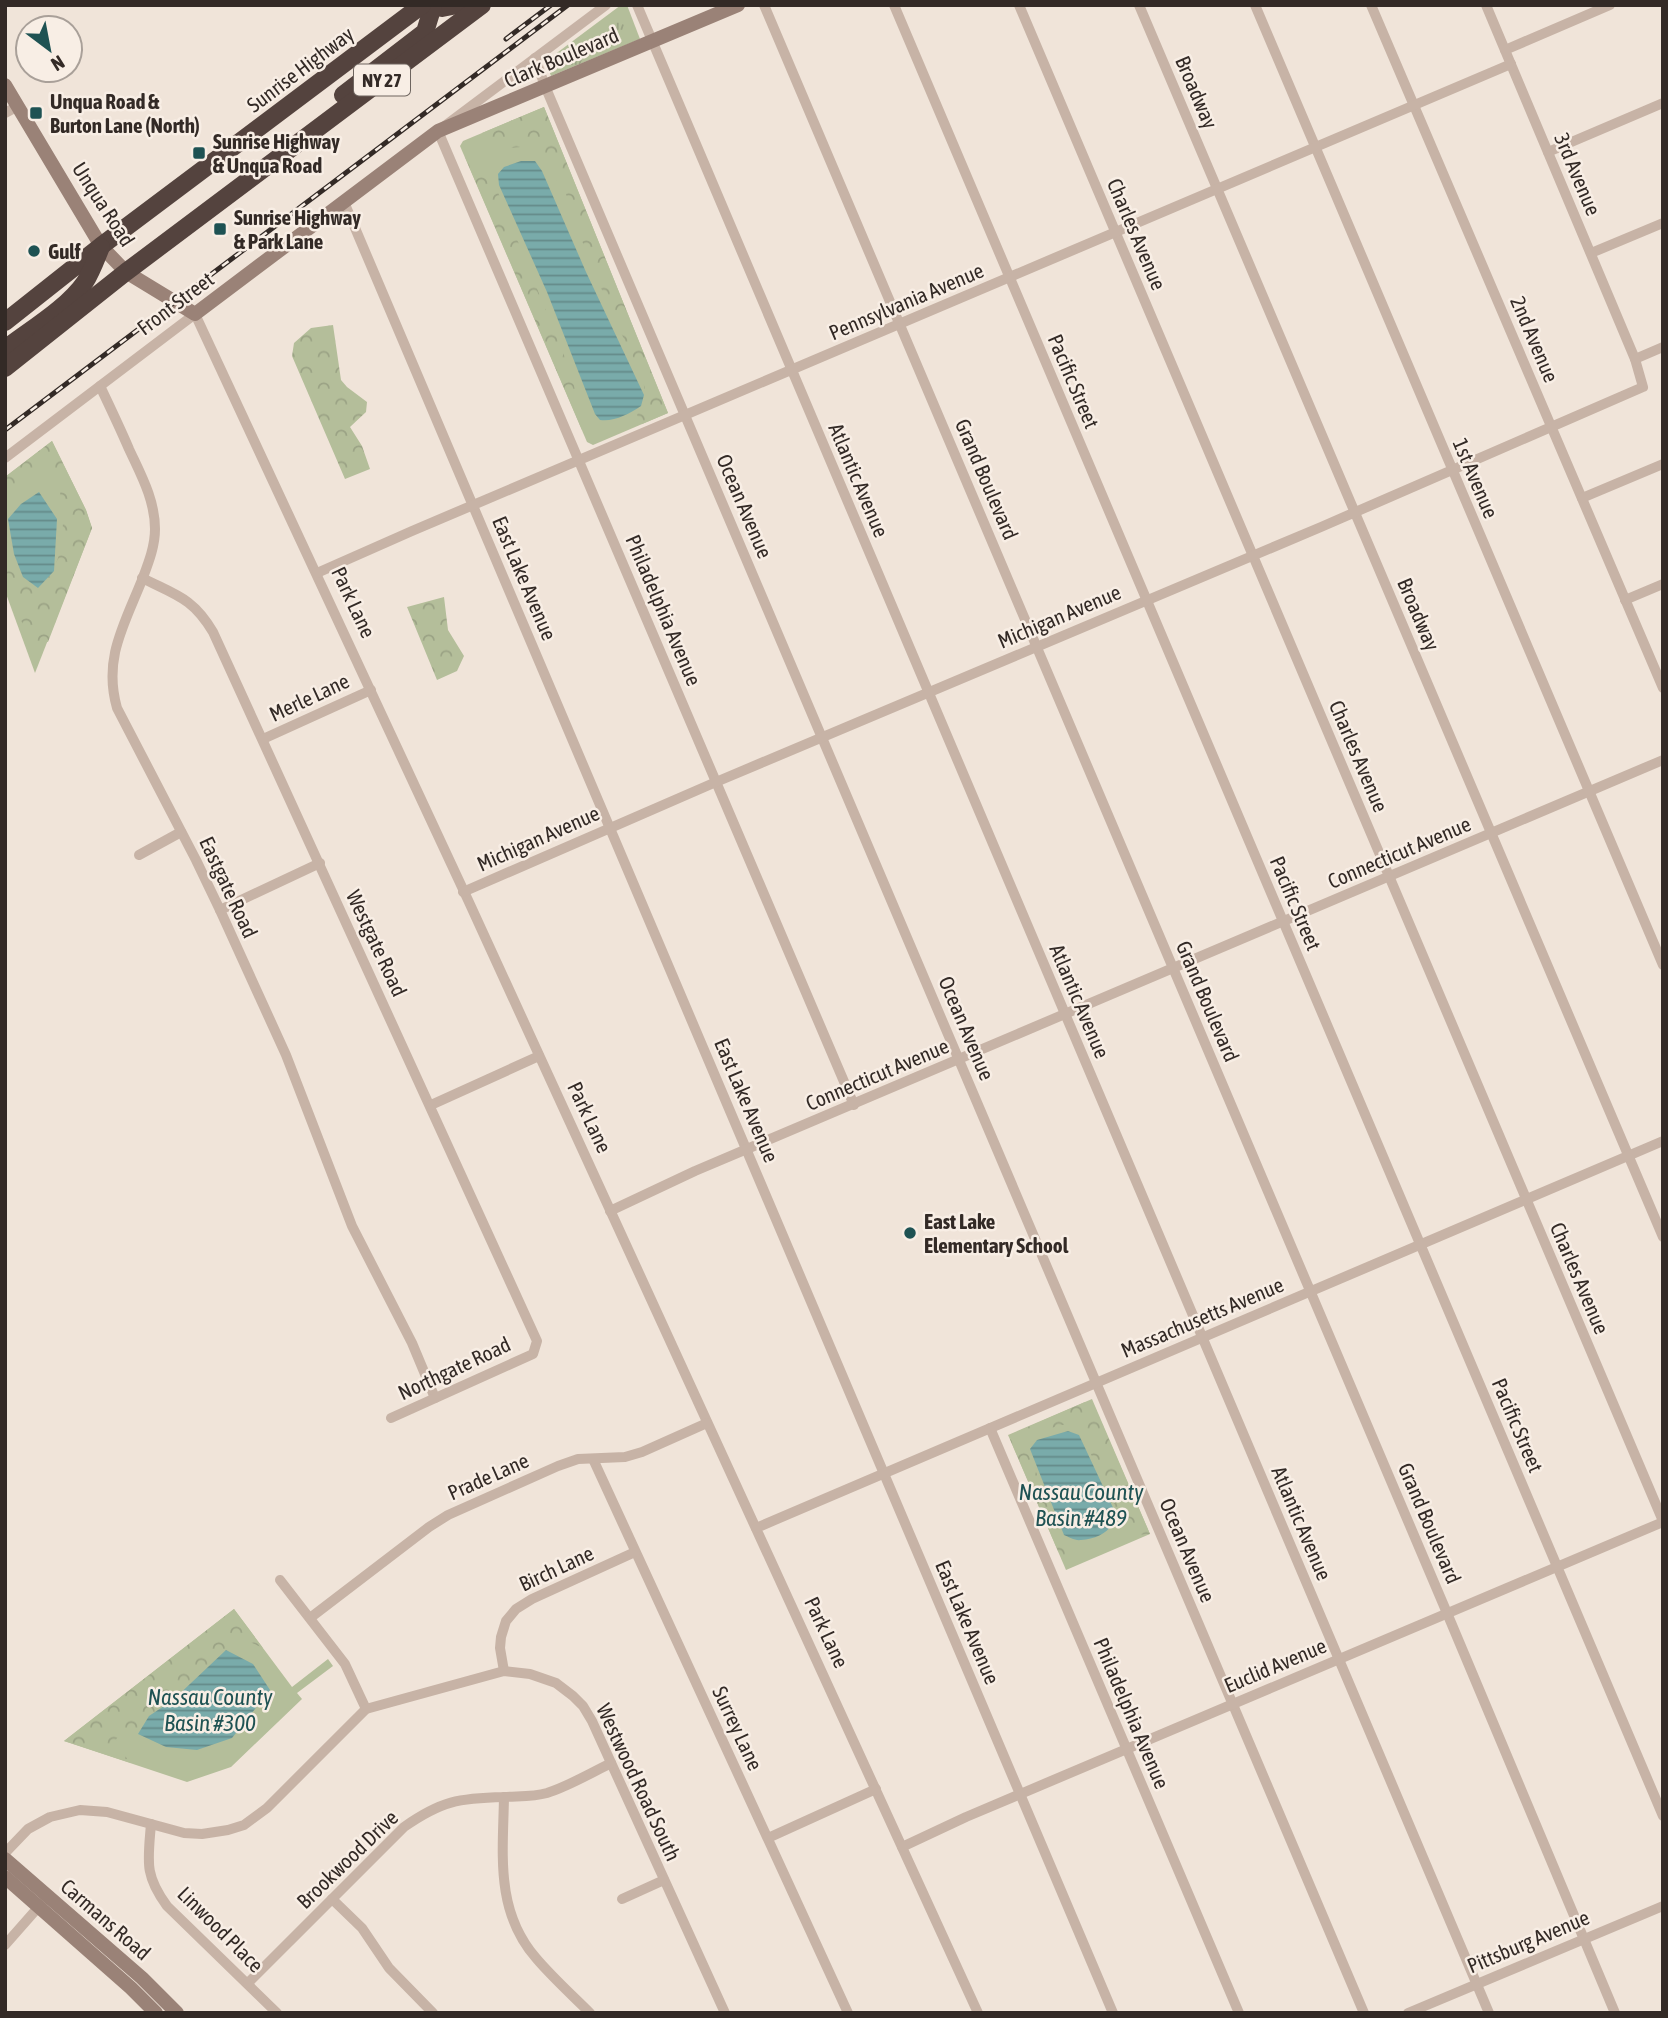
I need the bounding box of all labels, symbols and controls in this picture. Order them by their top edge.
north arrow [14,14,84,84]
street label: Sunrise Highway [242,21,358,117]
street label: Clark Boulevard [500,22,622,92]
text: N [47,51,69,76]
street label: Broadway [1171,52,1223,132]
road number: NY 27 [354,64,410,96]
place label: Unqua Road & Burton Lane (North) [50,89,200,137]
marker: Unqua Road & Burton Lane (North) [28,105,44,121]
place label: Sunrise Highway & Unqua Road [213,129,340,177]
street label: 3rd Avenue [1550,129,1606,219]
marker: Sunrise Highway & Unqua Road [191,145,207,161]
street label: Unqua Road [68,157,140,251]
street label: Charles Avenue [1103,175,1171,293]
place label: Sunrise Highway & Park Lane [234,205,361,253]
marker: Sunrise Highway & Park Lane [212,221,228,237]
place label: Gulf [48,239,81,263]
marker: Gulf [26,243,42,259]
street label: Pennsylvania Avenue [825,258,987,344]
street label: Front Street [132,267,218,339]
street label: 2nd Avenue [1506,292,1564,386]
street label: Pacific Street [1043,330,1105,432]
street label: Grand Boulevard [951,415,1023,543]
street label: Atlantic Avenue [824,419,894,541]
street label: 1st Avenue [1448,434,1504,522]
street label: Ocean Avenue [712,450,778,562]
street label: East Lake Avenue [488,512,562,644]
street label: Philadelphia Avenue [621,531,707,689]
street label: Park Lane [327,563,381,641]
street label: Broadway [1393,574,1445,654]
street label: Michigan Avenue [994,579,1124,653]
street label: Merle Lane [265,668,353,726]
street label: Charles Avenue [1325,697,1393,815]
street label: Michigan Avenue [473,800,603,876]
street label: Connecticut Avenue [1324,811,1474,893]
street label: Eastgate Road [195,833,263,941]
street label: Pacific Street [1265,852,1327,954]
street label: Westgate Road [342,886,412,1000]
street label: Grand Boulevard [1172,937,1244,1065]
street label: Atlantic Avenue [1045,940,1115,1062]
street label: Ocean Avenue [934,972,1000,1084]
street label: Connecticut Avenue [802,1033,952,1115]
street label: East Lake Avenue [710,1034,784,1166]
street label: Park Lane [563,1078,617,1156]
place label: East Lake Elementary School [924,1209,1069,1257]
street label: Charles Avenue [1546,1219,1614,1337]
marker: East Lake Elementary School [902,1225,918,1241]
street label: Massachusetts Avenue [1117,1272,1287,1362]
street label: Northgate Road [394,1332,514,1404]
street label: Pacific Street [1487,1374,1549,1476]
street label: Prade Lane [444,1448,532,1504]
street label: Grand Boulevard [1394,1459,1466,1587]
street label: Atlantic Avenue [1267,1462,1337,1584]
water label: Nassau County Basin #489 [1019,1479,1144,1531]
street label: Ocean Avenue [1155,1494,1221,1606]
street label: Birch Lane [515,1540,597,1596]
street label: East Lake Avenue [931,1556,1005,1688]
street label: Park Lane [800,1593,854,1671]
street label: Euclid Avenue [1221,1633,1329,1697]
street label: Philadelphia Avenue [1089,1634,1175,1792]
street label: Surrey Lane [708,1682,768,1774]
water label: Nassau County Basin #300 [148,1684,273,1736]
street label: Westwood Road South [592,1700,686,1864]
street label: Brookwood Drive [292,1805,402,1913]
street label: Carmans Road [56,1874,156,1964]
street label: Linwood Place [173,1881,269,1977]
street label: Pittsburg Avenue [1464,1905,1592,1977]

